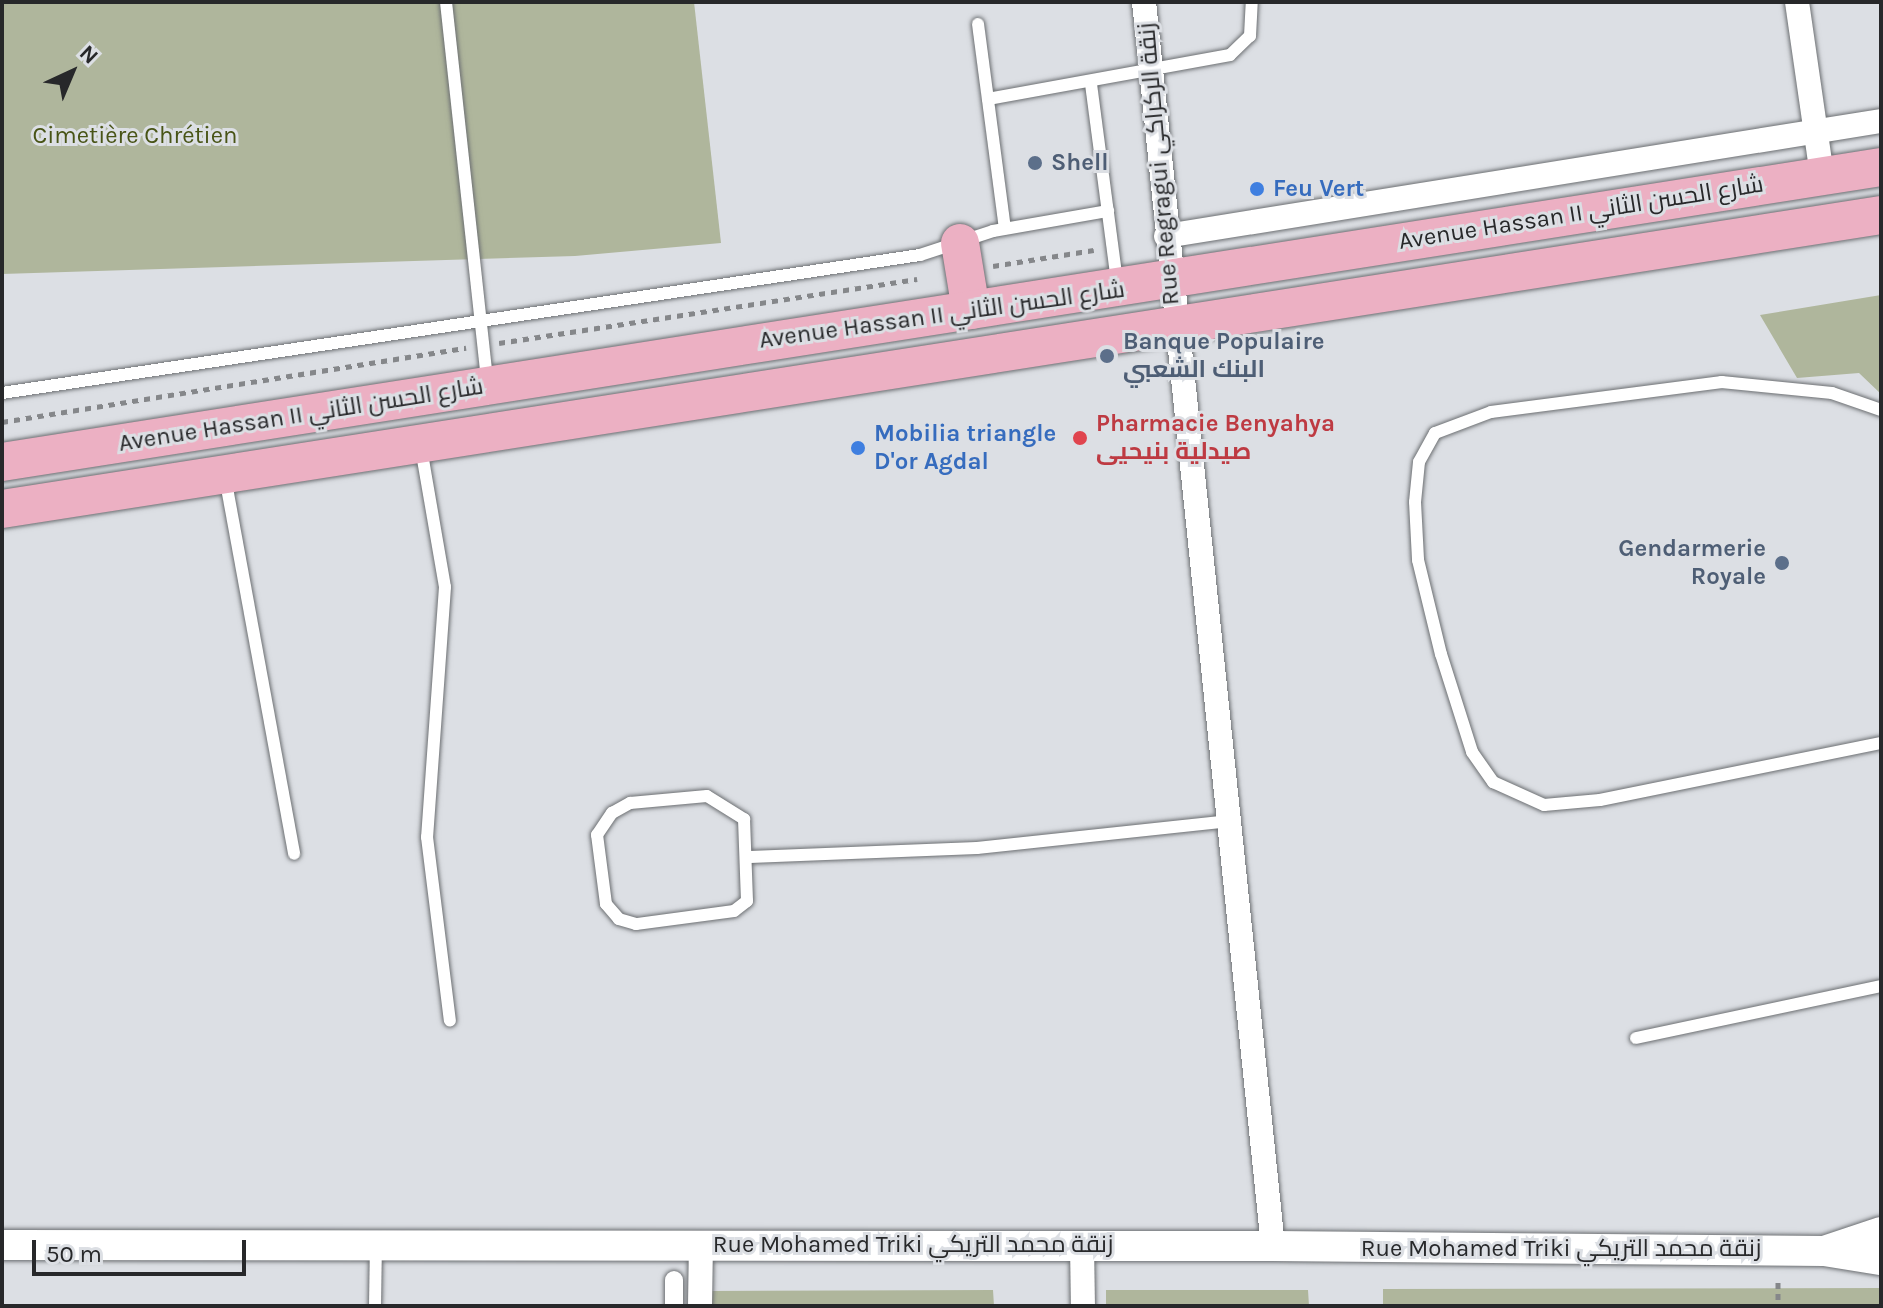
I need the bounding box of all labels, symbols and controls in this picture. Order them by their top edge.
street label: Rue Regragui زنقة الركراكي [1132,22,1186,306]
north arrow [32,32,112,112]
text: N [74,40,103,70]
park label: Cimetière Chrétien [32,122,238,150]
place label: Shell [1051,149,1109,177]
marker: Shell [1026,154,1044,172]
street label: Avenue Hassan II شارع الحسن الثاني [1397,170,1765,256]
place label: Feu Vert [1273,175,1364,203]
marker: Feu Vert [1248,180,1266,198]
street label: Avenue Hassan II شارع الحسن الثاني [757,275,1127,355]
place label: Banque Populaire البنك الشعبي [1123,328,1325,384]
marker: Banque Populaire البنك الشعبي [1098,347,1116,365]
street label: Avenue Hassan II شارع الحسن الثاني [117,372,485,458]
place label: Pharmacie Benyahya صيدلية بنيحيى [1096,410,1335,466]
place label: Mobilia triangle D'or Agdal [874,420,1056,476]
marker: Pharmacie Benyahya صيدلية بنيحيى [1071,429,1089,447]
marker: Mobilia triangle D'or Agdal [849,439,867,457]
place label: Gendarmerie Royale [1618,535,1766,591]
marker: Gendarmerie Royale [1773,554,1791,572]
scale bar [36,1224,250,1274]
street label: Rue Mohamed Triki زنقة محمد التريكي [713,1231,1113,1259]
street label: Rue Mohamed Triki زنقة محمد التريكي [1361,1235,1761,1263]
text: 50 m [46,1240,102,1268]

